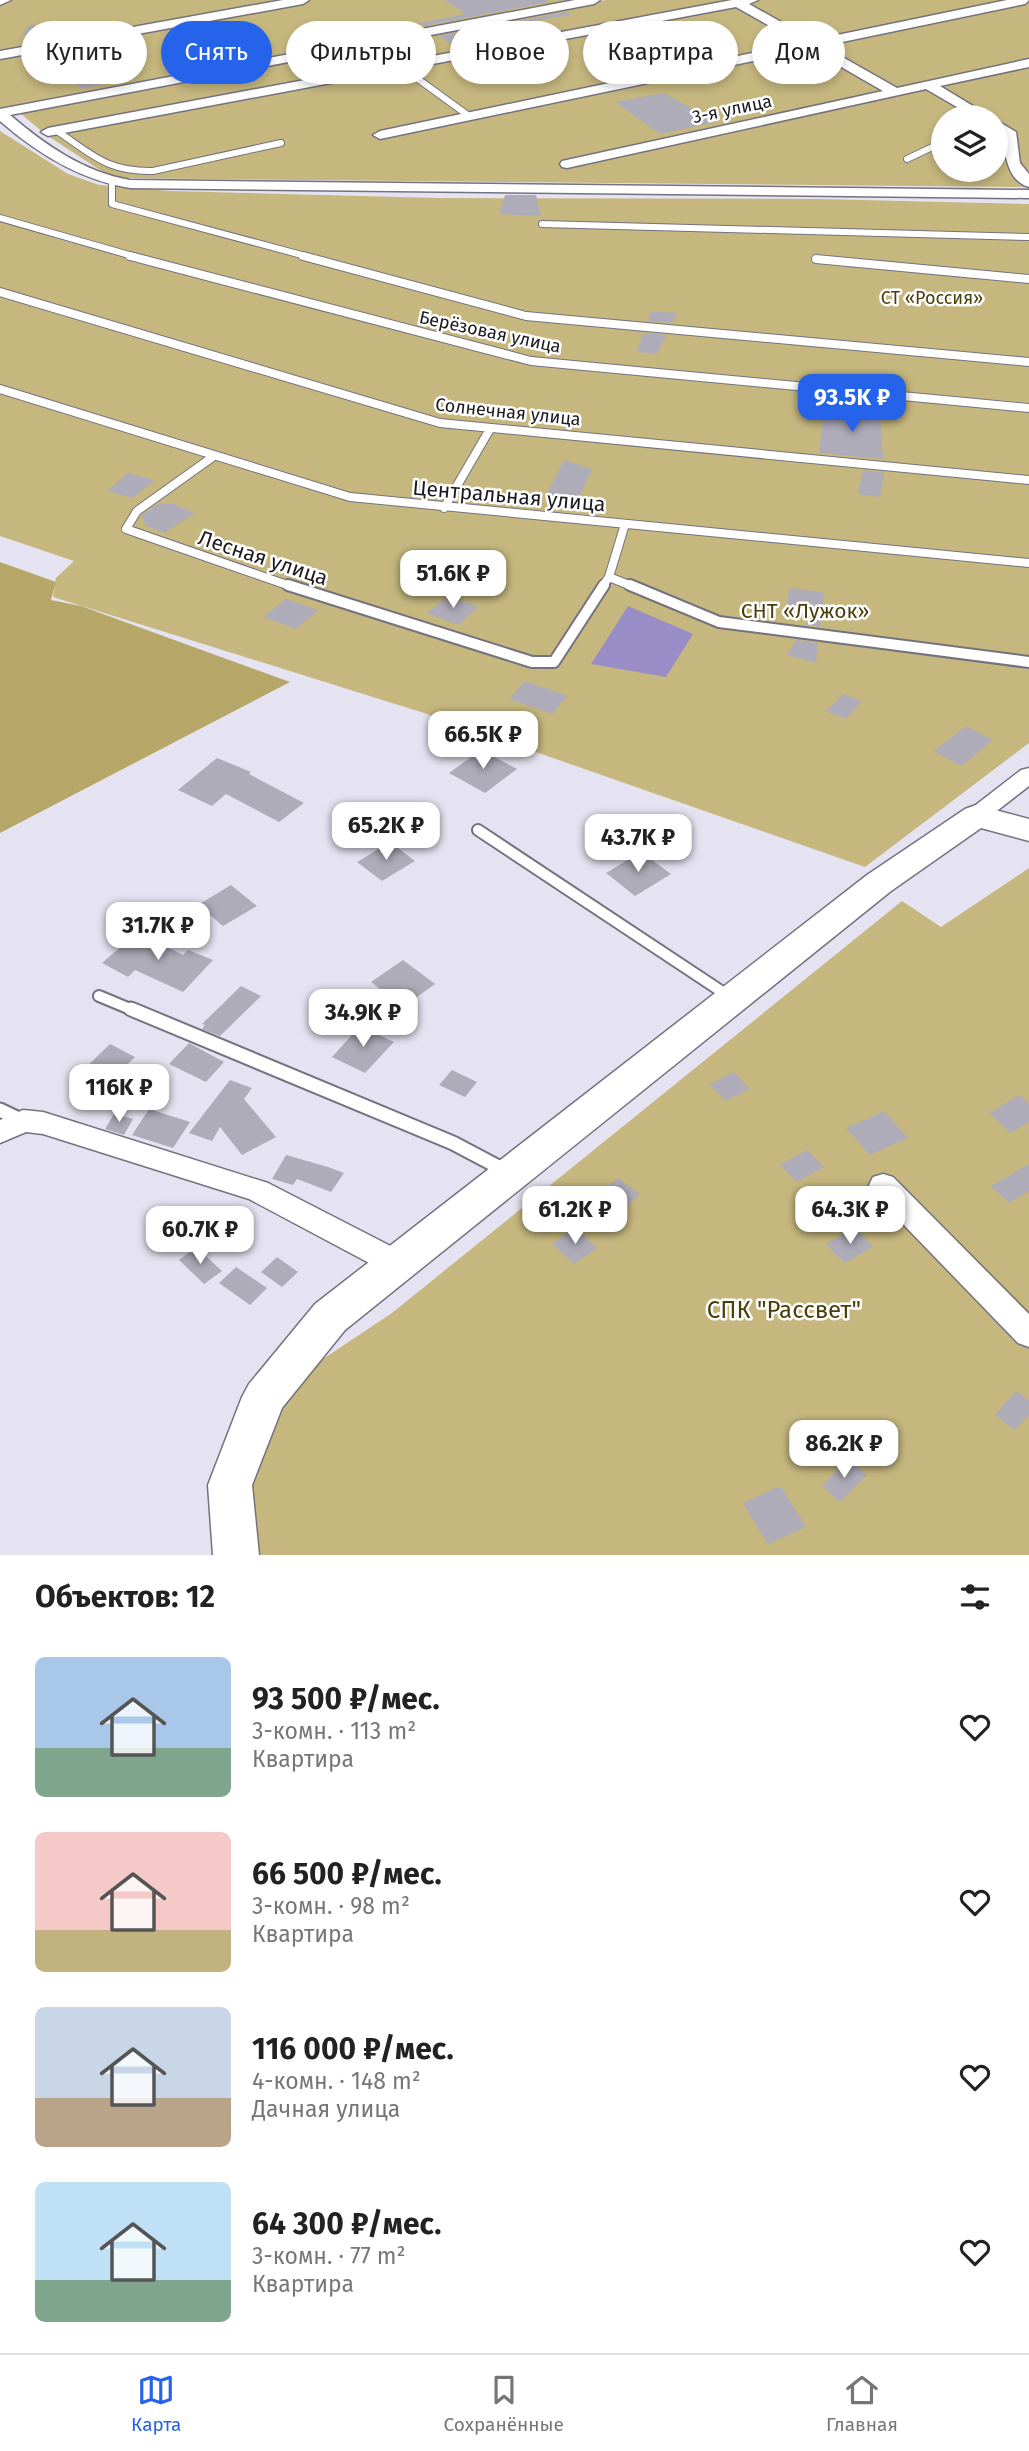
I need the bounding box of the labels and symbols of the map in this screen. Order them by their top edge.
street label: 3-я улица [690,90,774,128]
park label: СТ «Россия» [881,287,983,309]
street label: Берёзовая улица [417,306,563,358]
pin: 93.5K ₽ [787,374,917,434]
street label: Солнечная улица [434,393,582,431]
street label: Центральная улица [411,475,607,517]
street label: Лесная улица [195,525,331,591]
pin: 51.6K ₽ [388,550,518,610]
park label: СНТ «Лужок» [741,598,869,624]
pin: 66.5K ₽ [418,712,548,771]
pin: 65.2K ₽ [321,802,451,862]
pin: 43.7K ₽ [573,814,703,874]
pin: 31.7K ₽ [93,902,223,962]
pin: 34.9K ₽ [298,990,428,1049]
pin: 116K ₽ [62,1064,176,1124]
pin: 61.2K ₽ [510,1186,640,1246]
pin: 64.3K ₽ [785,1186,915,1246]
pin: 60.7K ₽ [135,1206,265,1266]
park label: СПК "Рассвет" [707,1296,861,1324]
pin: 86.2K ₽ [779,1420,909,1480]

